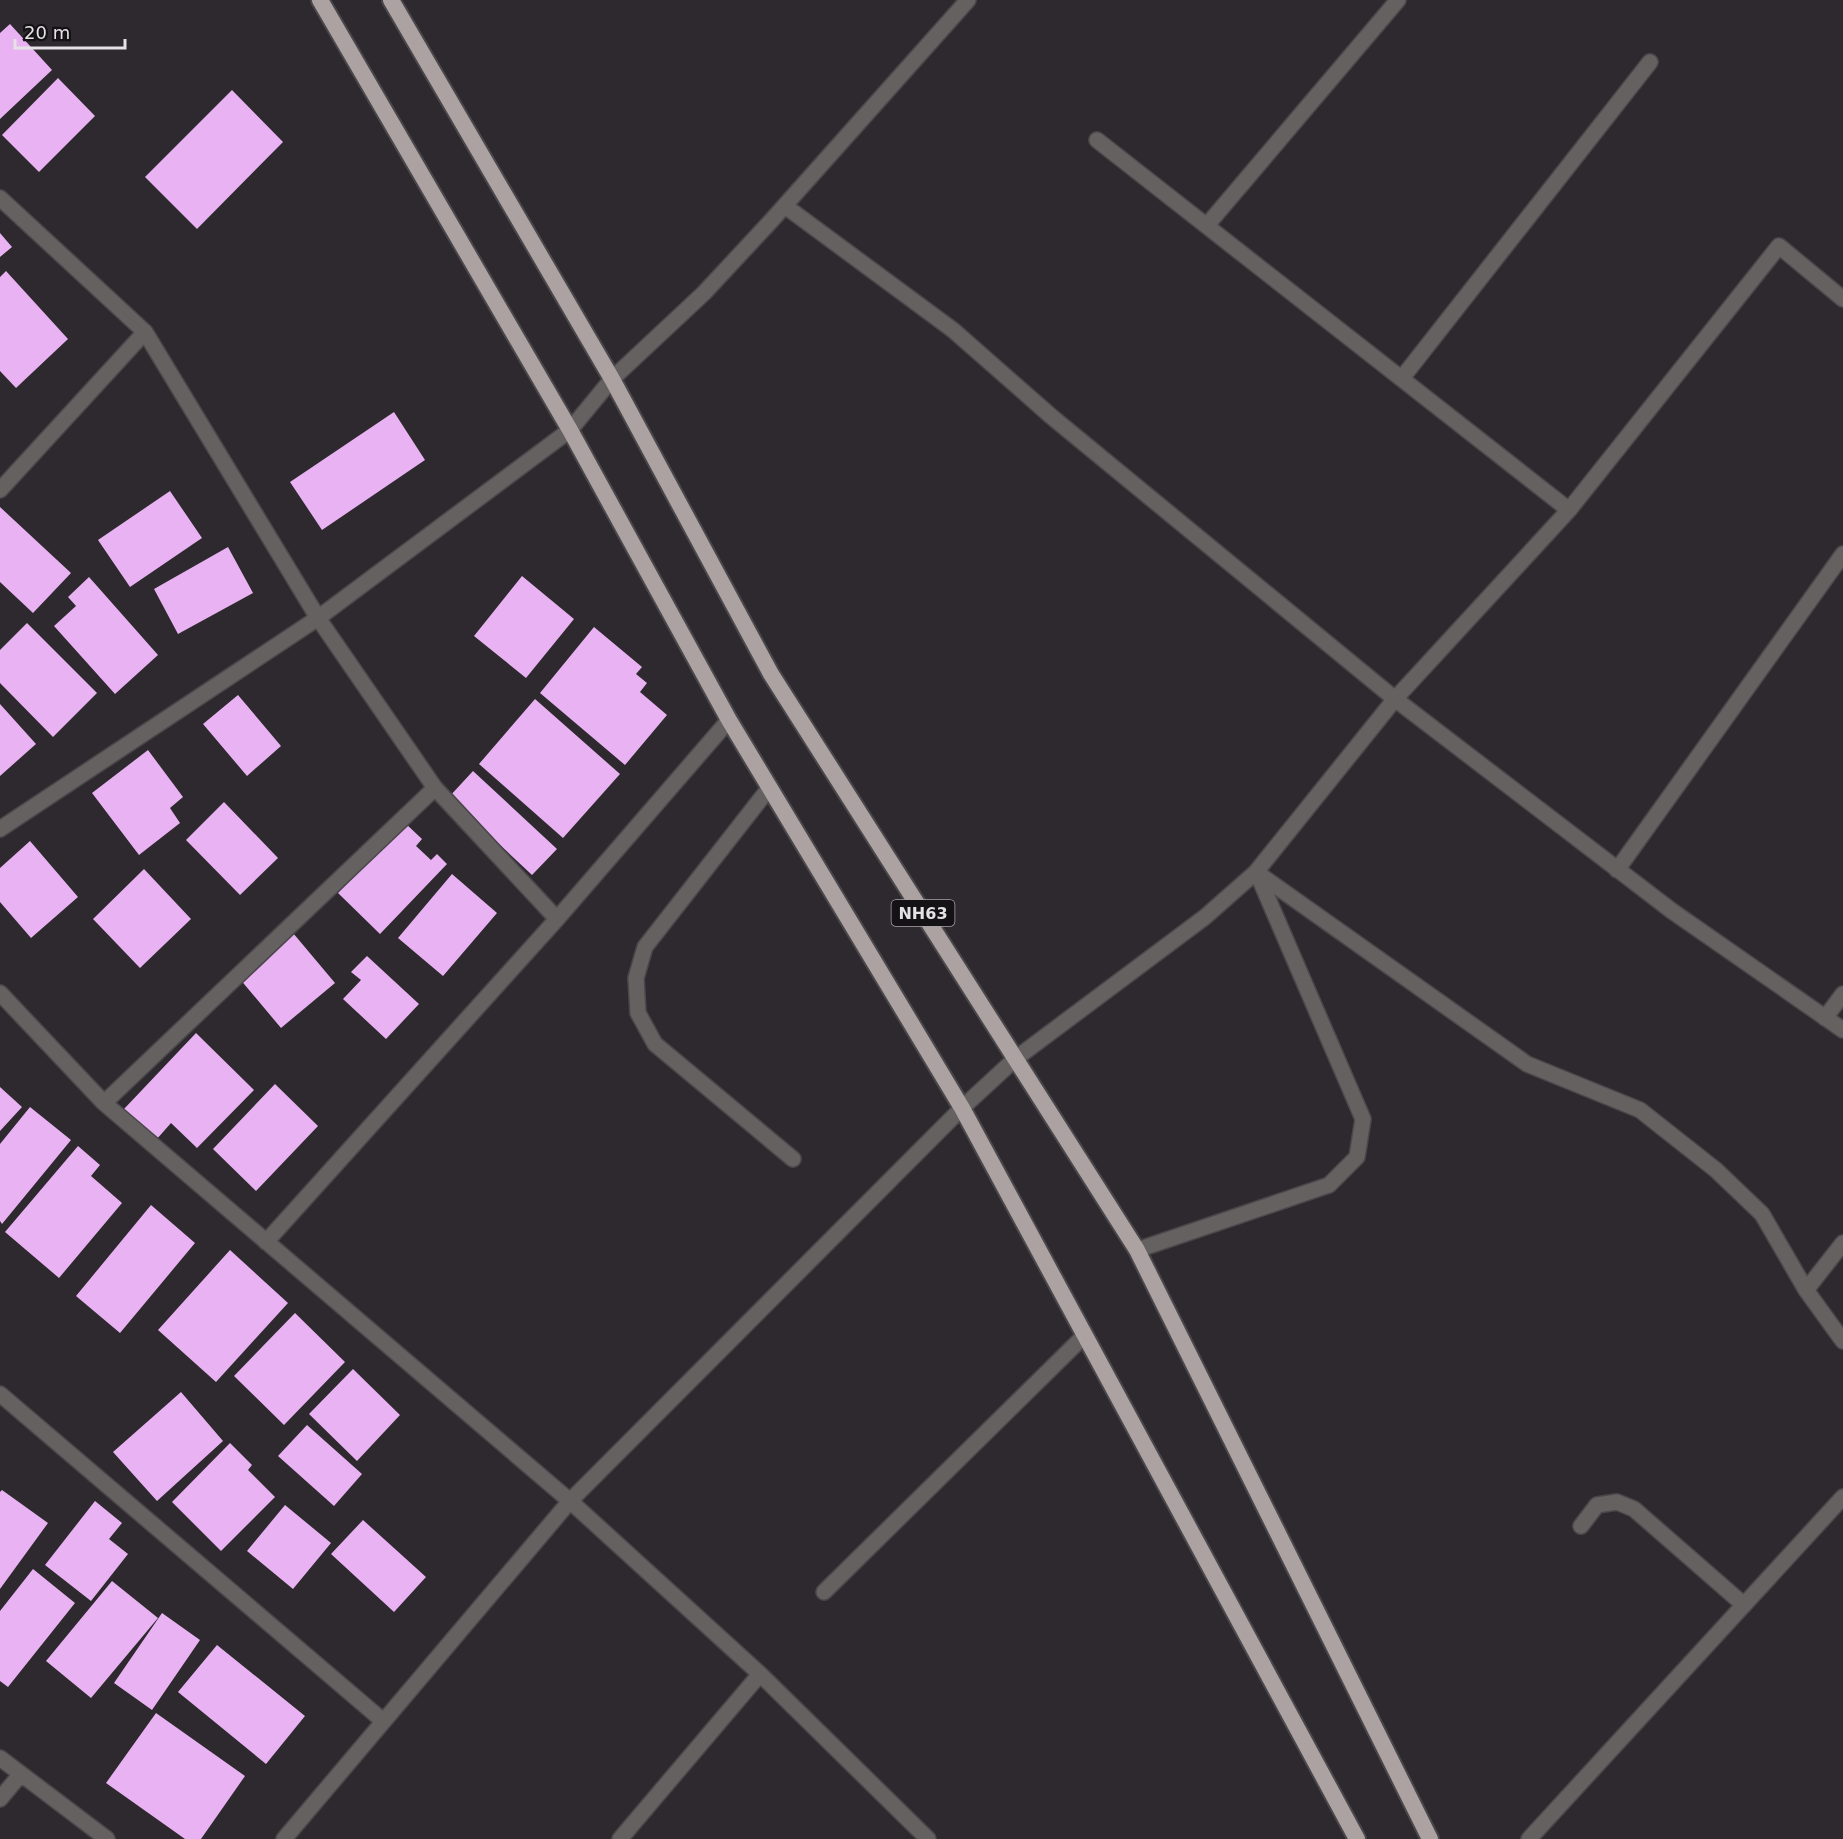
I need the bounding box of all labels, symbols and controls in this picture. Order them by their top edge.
scale bar [15,12,124,50]
text: 20 m [24,22,70,43]
road number: NH63 [892,900,954,926]

